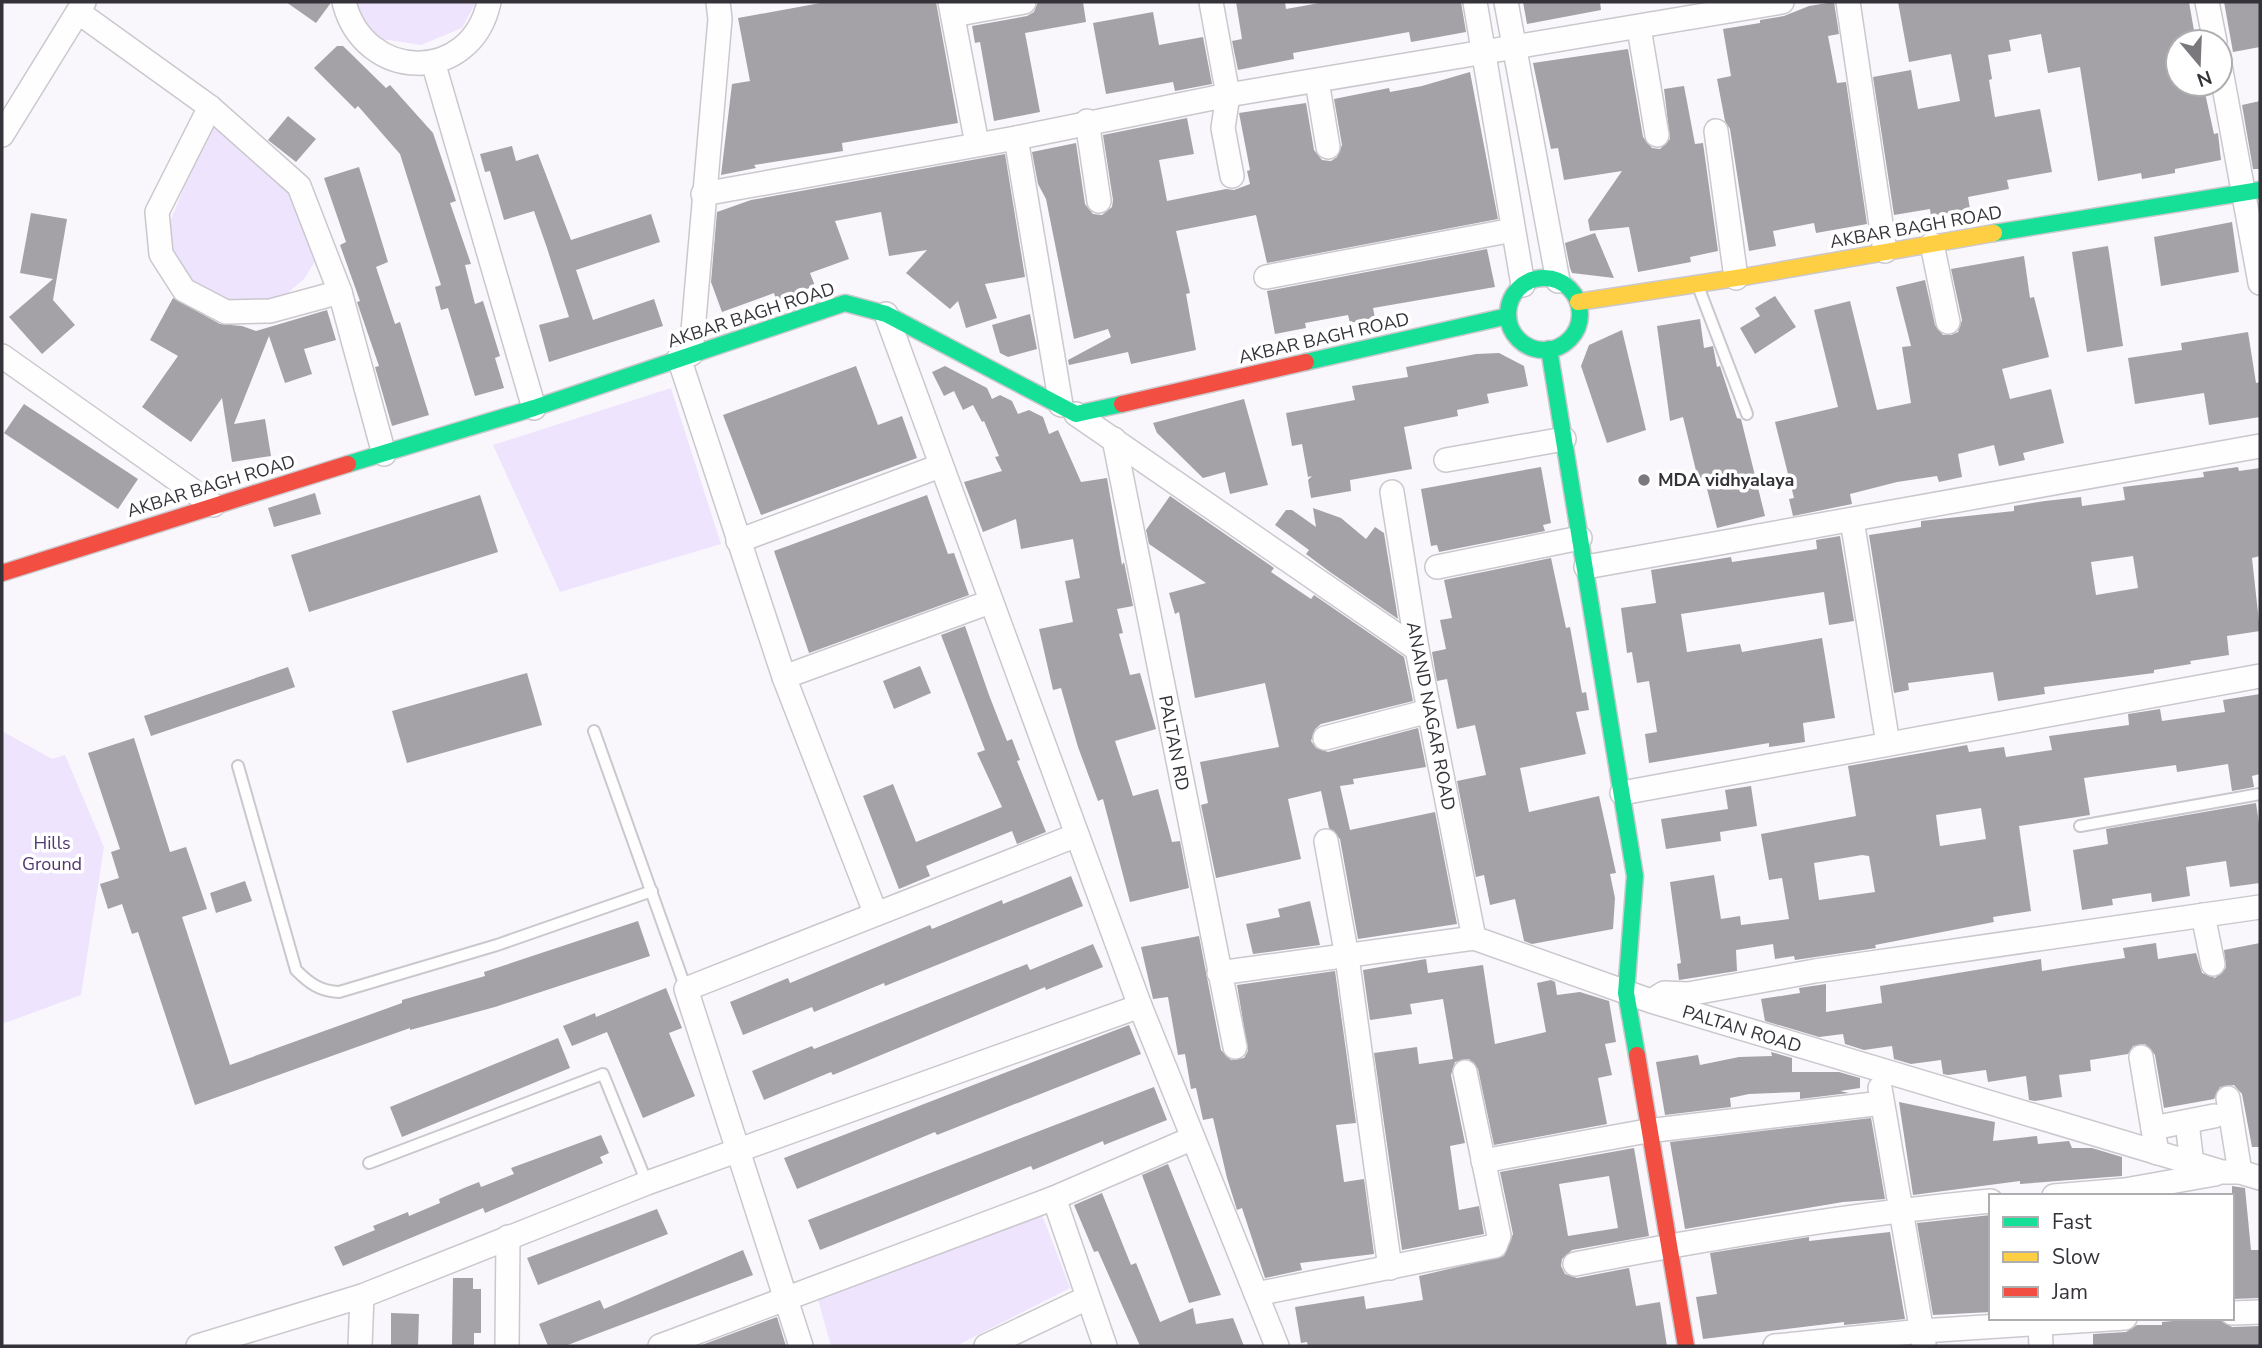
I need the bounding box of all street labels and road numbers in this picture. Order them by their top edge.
street label: AKBAR BAGH ROAD [1828,200,2004,254]
street label: AKBAR BAGH ROAD [664,277,838,353]
street label: AKBAR BAGH ROAD [1236,307,1412,369]
street label: AKBAR BAGH ROAD [124,449,298,523]
street label: ANAND NAGAR ROAD [1401,619,1461,813]
street label: PALTAN RD [1153,693,1195,793]
street label: PALTAN ROAD [1680,1000,1804,1058]

